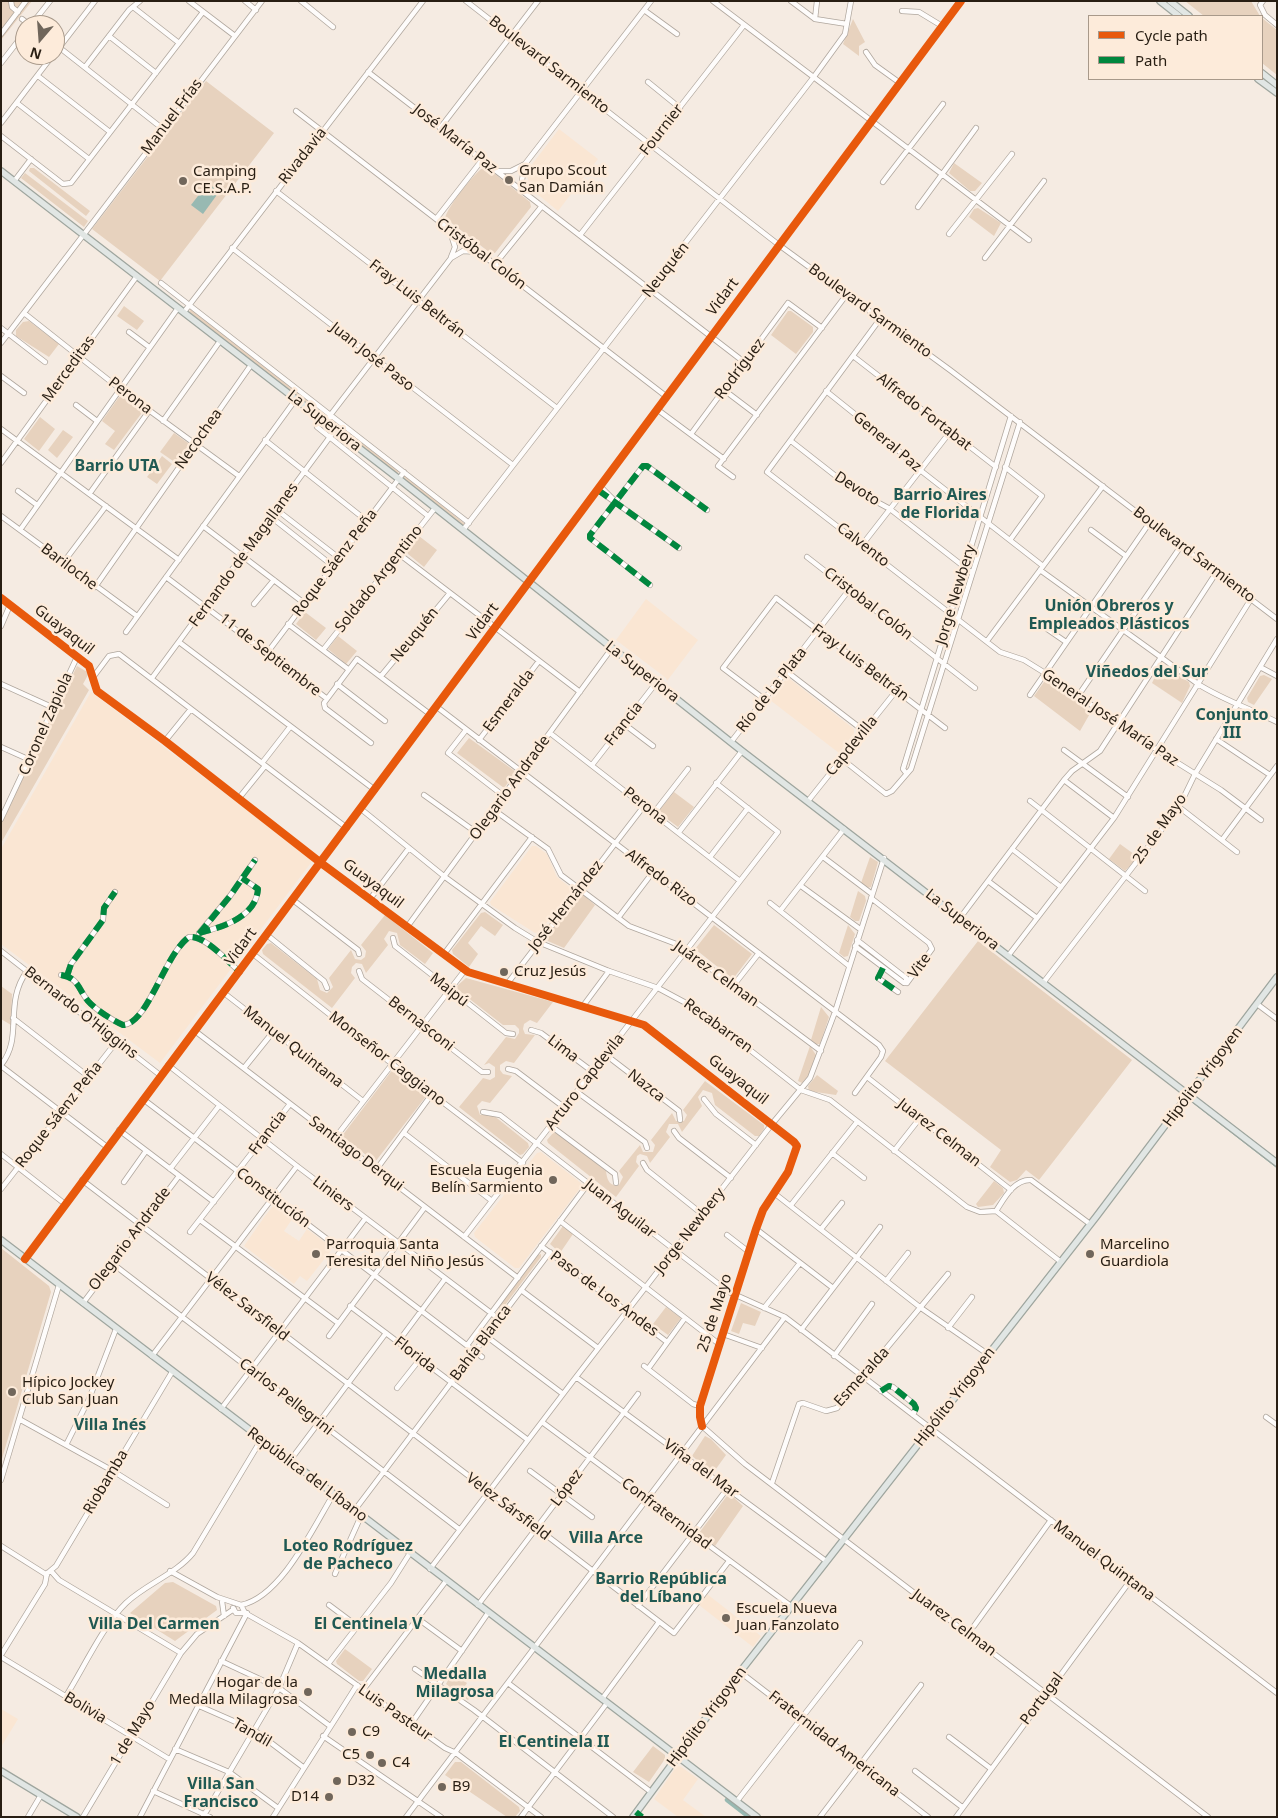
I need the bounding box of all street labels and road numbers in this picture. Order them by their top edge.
street label: Boulevard Sarmiento [485,12,613,118]
street label: Manuel Frías [138,76,206,158]
street label: José María Paz [409,101,501,177]
street label: Fournier [636,101,688,159]
street label: Rivadavia [275,124,331,188]
street label: Cristóbal Colón [433,214,529,294]
street label: Neuquén [639,239,693,301]
street label: Fray Luis Beltrán [365,256,469,342]
street label: Boulevard Sarmiento [805,260,935,362]
street label: Vidart [703,275,743,319]
street label: Juan José Paso [327,319,417,395]
street label: Merceditas [39,332,99,406]
street label: Rodríguez [711,335,769,403]
street label: Alfredo Fortabat [873,369,975,455]
street label: Perona [105,374,155,418]
street label: La Superiora [283,387,365,455]
street label: Necochea [172,405,226,473]
street label: General Paz [849,408,925,476]
street label: Devoto [831,468,883,510]
street label: Fernando de Magallanes [186,479,302,631]
street label: Boulevard Sarmiento [1129,503,1259,607]
street label: Roque Sáenz Peña [289,506,381,620]
street label: Calvento [833,519,893,571]
street label: Soldado Argentino [332,522,426,636]
street label: Bariloche [37,540,101,594]
street label: Jorge Newbery [932,543,980,647]
street label: Cristobal Colón [820,564,916,644]
street label: Vidart [463,600,503,644]
street label: Guayaquil [31,601,97,659]
street label: Neuquén [387,604,443,666]
street label: 11 de Septiembre [216,610,324,700]
street label: Fray Luis Beltrán [808,621,912,705]
street label: La Superiora [601,638,683,706]
street label: Río de La Plata [733,644,811,736]
street label: Esmeralda [480,666,538,736]
street label: General José María Paz [1038,666,1182,770]
street label: Coronel Zapiola [15,670,77,778]
street label: Francia [601,698,647,750]
street label: Capdevilla [822,712,882,780]
street label: Olegario Andrade [466,732,554,844]
street label: Perona [620,783,670,829]
street label: 25 de Mayo [1129,791,1191,867]
street label: Alfredo Rizo [622,845,700,911]
street label: Guayaquil [339,855,407,913]
street label: José Hernández [525,857,607,955]
street label: La Superiora [921,886,1003,954]
street label: Vidart [221,925,261,969]
street label: Juárez Celman [670,937,762,1011]
street label: Vite [905,950,935,982]
street label: Bernardo O'Higgins [21,963,141,1063]
street label: Maipú [426,969,472,1011]
street label: Bernasconi [384,993,458,1055]
street label: Recabarren [680,995,756,1057]
street label: Manuel Quintana [239,1002,347,1092]
street label: Monseñor Caggiano [325,1008,449,1110]
street label: Hipólito Yrigoyen [1159,1023,1247,1131]
street label: Arturo Capdevila [542,1030,628,1134]
street label: Lima [544,1032,582,1066]
street label: Guayaquil [705,1051,771,1109]
street label: Roque Sáenz Peña [12,1058,106,1172]
street label: Nazca [624,1066,668,1106]
street label: Juarez Celman [894,1095,984,1171]
street label: Francia [246,1107,290,1159]
street label: Santiago Derqui [305,1113,407,1195]
street label: Constitución [232,1164,314,1232]
street label: Liniers [309,1173,357,1215]
street label: Juan Aguilar [581,1176,659,1242]
street label: Olegario Andrade [85,1184,175,1294]
street label: Jorge Newbery [651,1185,729,1277]
street label: Paso de Los Andes [546,1247,662,1341]
street label: Vélez Sarsfield [202,1269,292,1345]
street label: 25 de Mayo [694,1272,736,1354]
street label: Bahía Blanca [447,1301,515,1385]
street label: Florida [390,1333,440,1377]
street label: Esmeralda [831,1344,893,1410]
street label: Hipólito Yrigoyen [911,1344,999,1450]
street label: Carlos Pellegrini [235,1355,337,1439]
street label: República del Líbano [243,1424,371,1526]
street label: Viña del Mar [660,1436,742,1502]
street label: Riobamba [80,1447,132,1517]
street label: López [547,1466,587,1510]
street label: Velez Sársfield [462,1469,554,1545]
street label: Confraternidad [618,1475,714,1553]
street label: Manuel Quintana [1050,1517,1158,1605]
street label: Juarez Celman [908,1586,1000,1660]
street label: Hipólito Yrigoyen [663,1663,751,1771]
street label: Portugal [1017,1669,1067,1729]
street label: Luis Pasteur [355,1681,435,1745]
street label: Fraternidad Americana [765,1687,903,1801]
street label: Bolivia [60,1688,110,1728]
street label: 1 de Mayo [107,1697,159,1769]
street label: Tandil [229,1715,275,1751]

